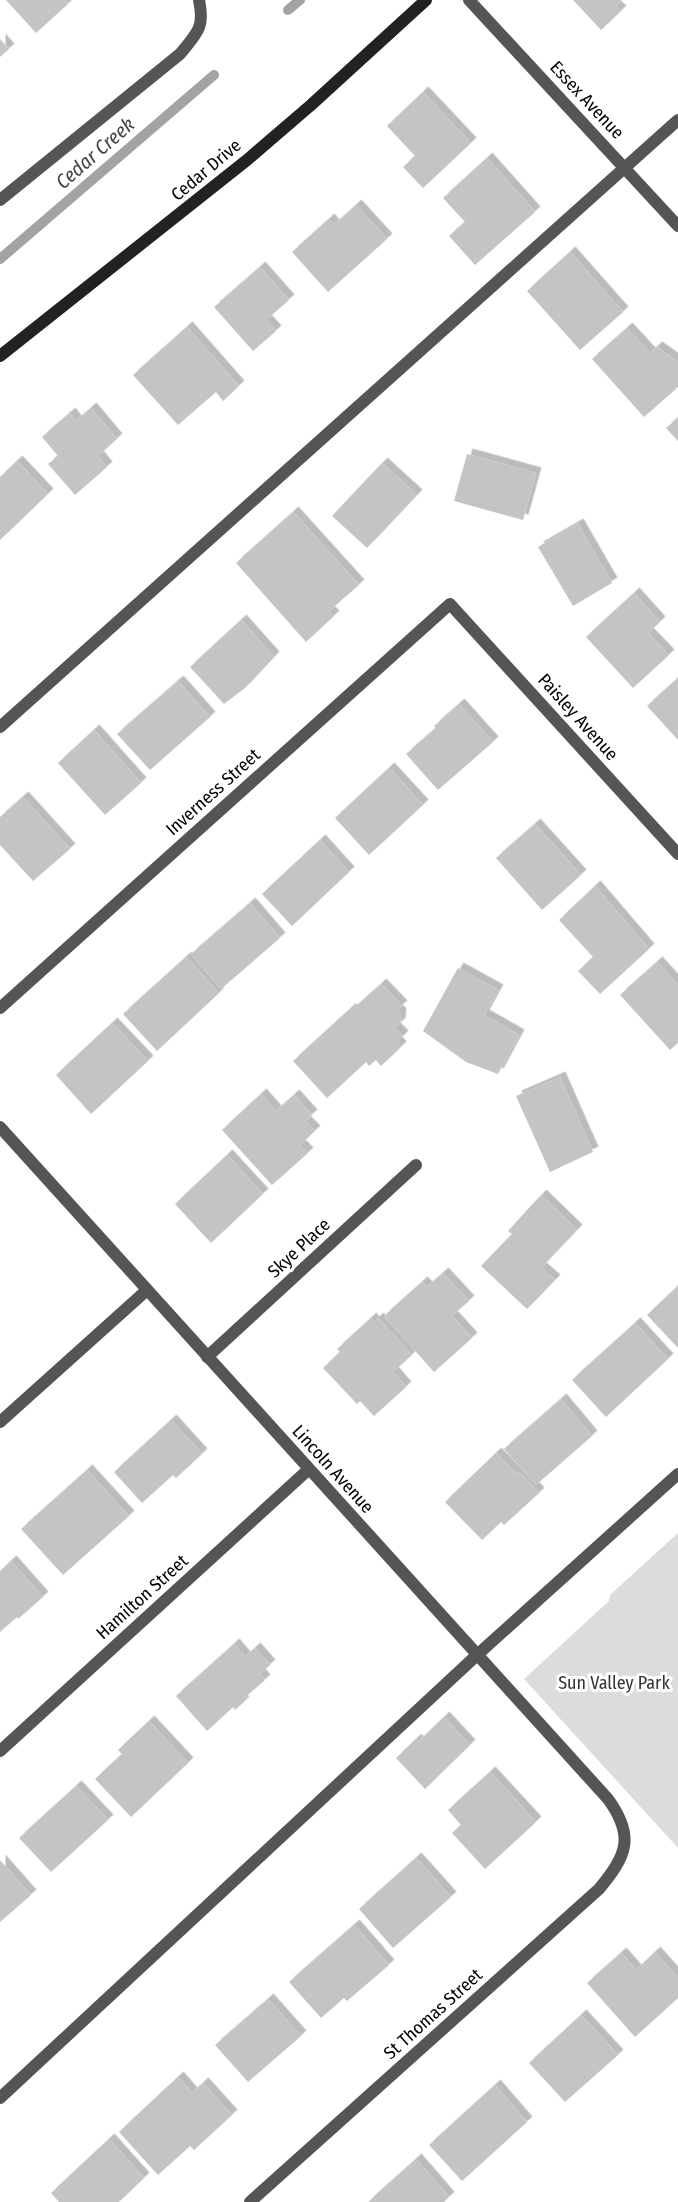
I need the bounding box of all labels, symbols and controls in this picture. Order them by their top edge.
street label: Essex Avenue [545,56,629,144]
water label: Cedar Creek [51,112,139,194]
street label: Cedar Drive [166,134,246,206]
street label: Paisley Avenue [533,669,623,765]
street label: Inverness Street [161,744,265,840]
street label: Skye Place [263,1214,335,1282]
street label: Lincoln Avenue [288,1420,379,1518]
street label: Hamilton Street [92,1550,193,1644]
park label: Sun Valley Park [558,1672,670,1694]
street label: St Thomas Street [379,1964,487,2064]

